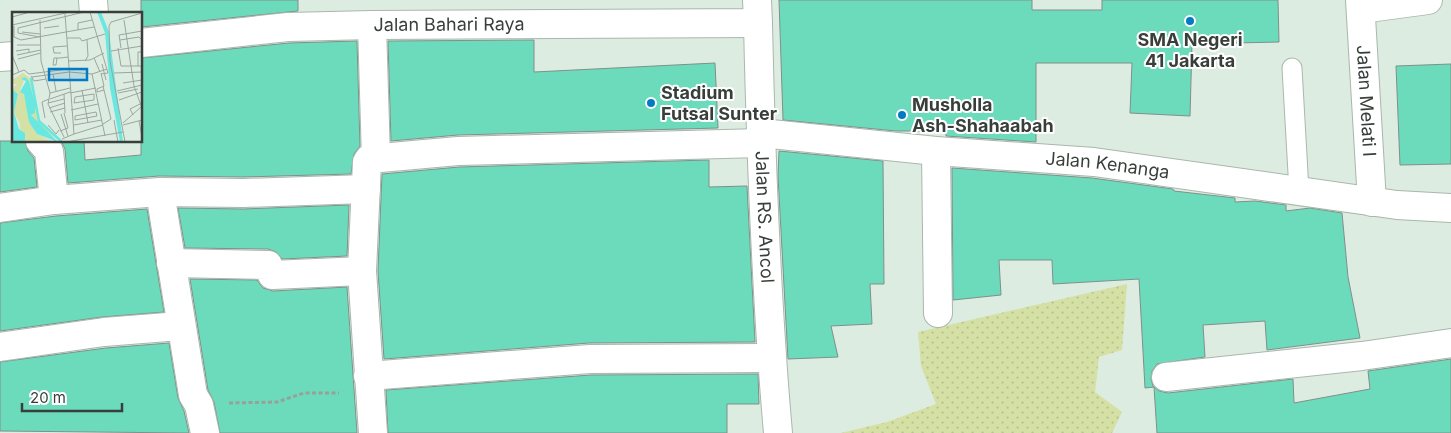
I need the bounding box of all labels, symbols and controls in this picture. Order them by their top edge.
inset map [12,12,142,142]
street label: Jalan Bahari Raya [373,13,525,35]
marker: SMA Negeri 41 Jakarta [1184,15,1196,27]
place label: SMA Negeri 41 Jakarta [1137,29,1243,71]
street label: Jalan Melati I [1353,44,1380,157]
place label: Stadium Futsal Sunter [661,82,777,124]
place label: Musholla Ash-Shahaabah [912,94,1054,136]
marker: Stadium Futsal Sunter [645,97,657,109]
marker: Musholla Ash-Shahaabah [896,109,908,121]
street label: Jalan Kenanga [1045,148,1171,183]
street label: Jalan RS. Ancol [752,150,778,284]
scale bar [22,380,122,412]
text: 20 m [30,388,66,407]

